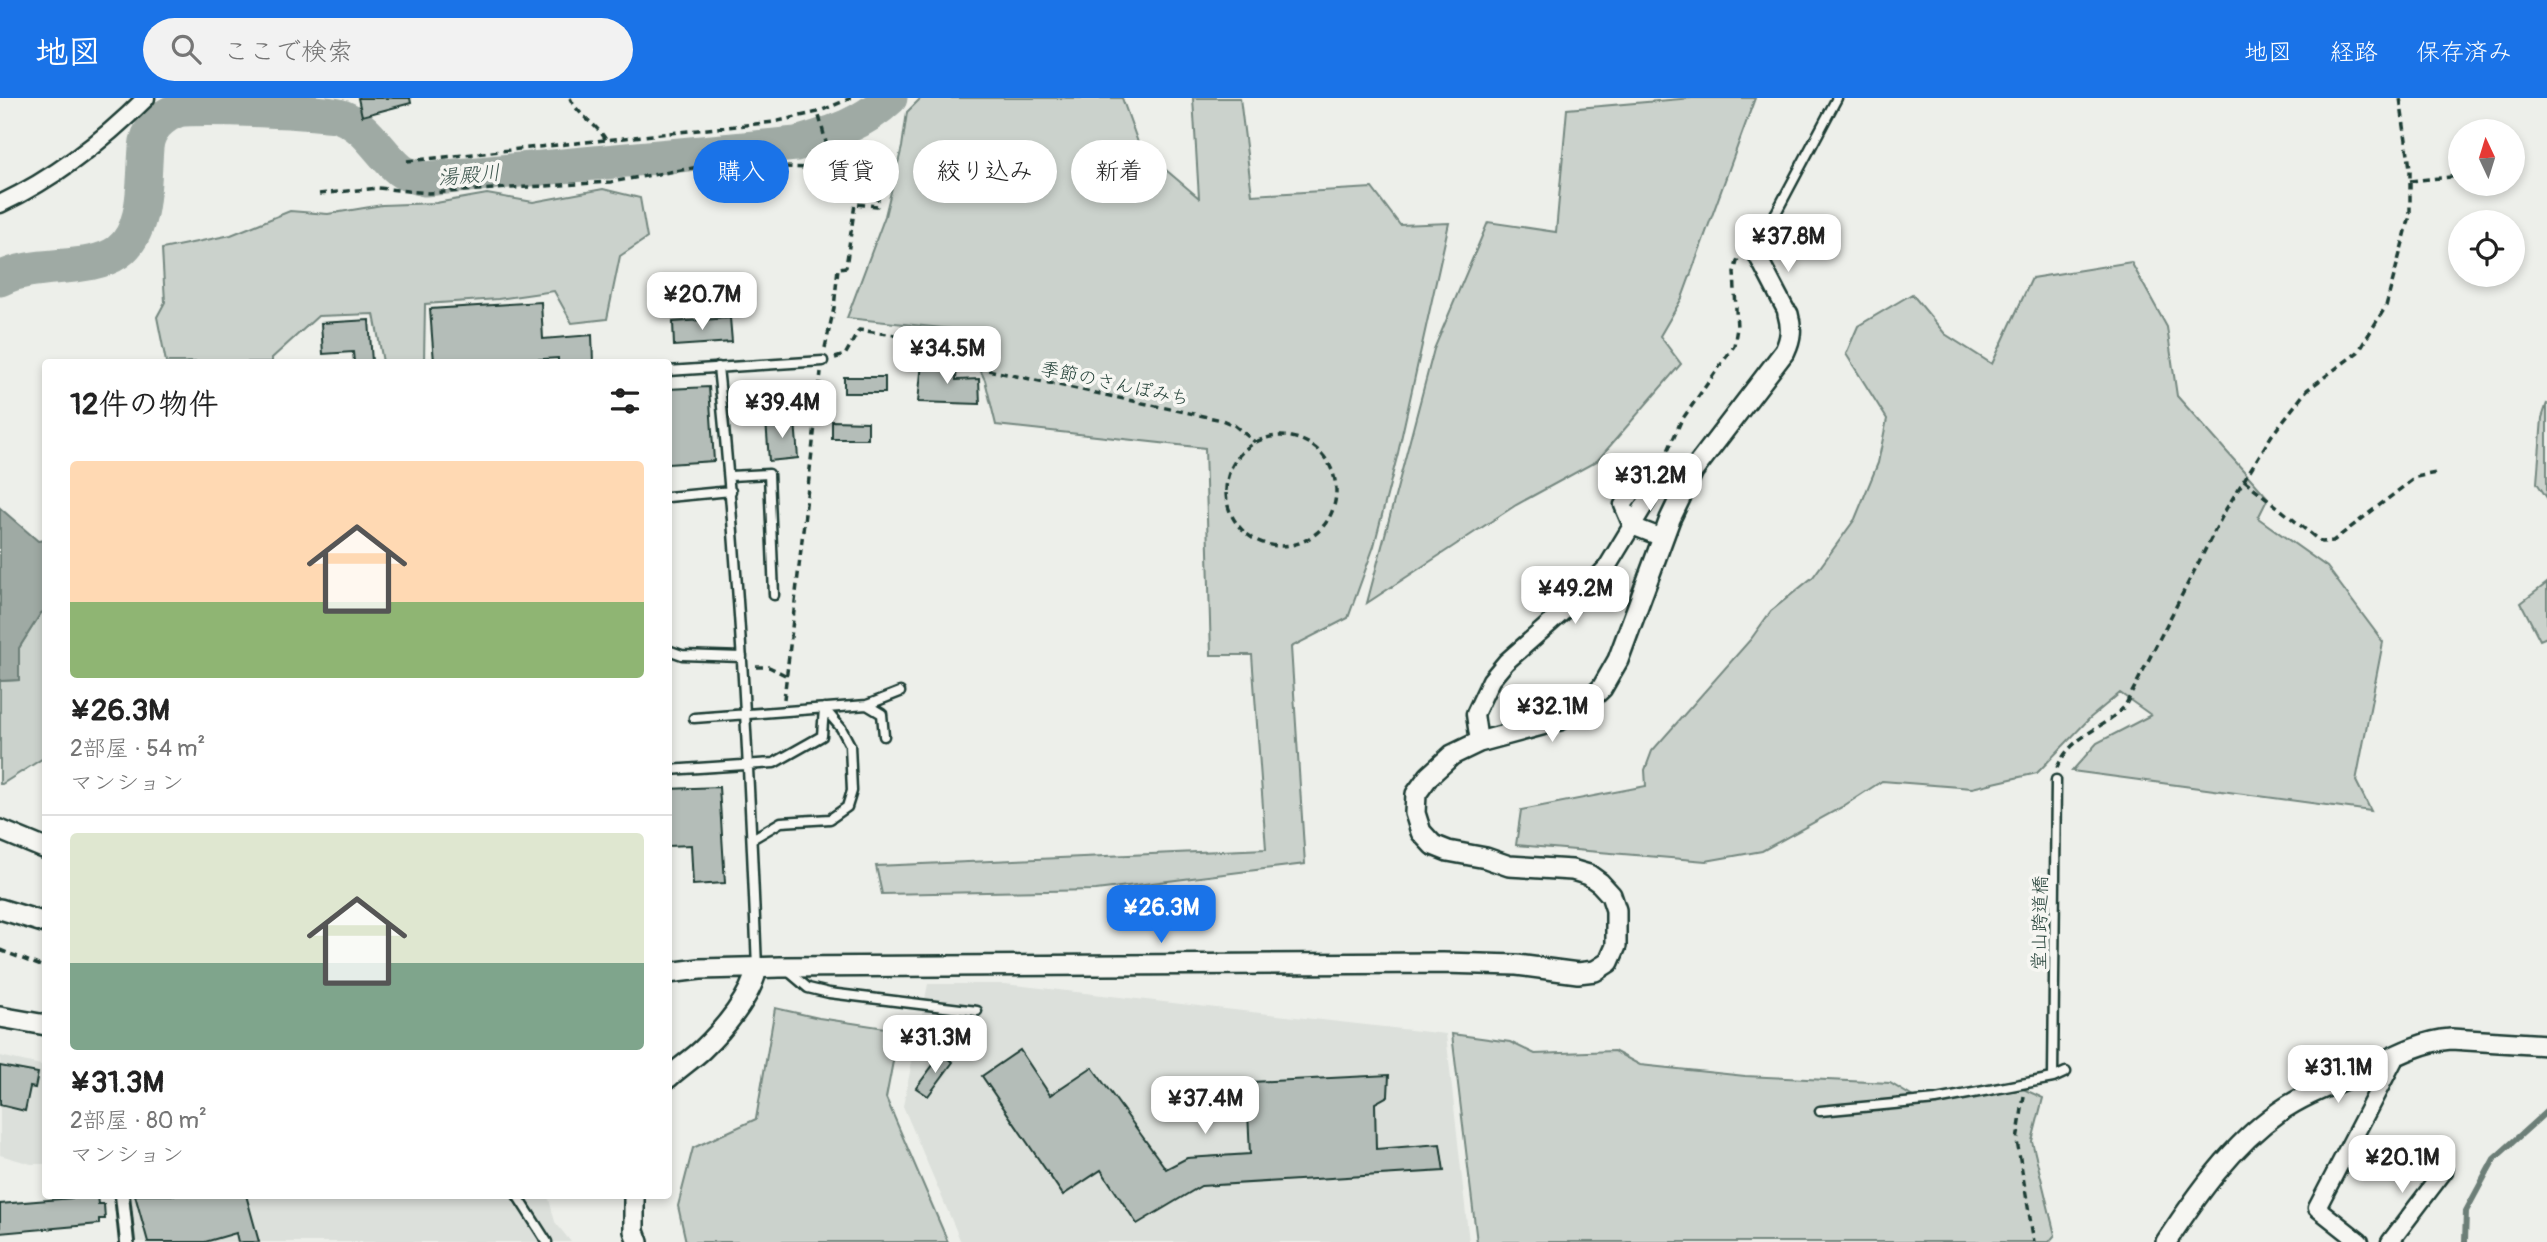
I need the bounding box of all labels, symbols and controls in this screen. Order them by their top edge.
search box [143,18,633,81]
icon: search [167,30,205,68]
text: 地図 [35,32,101,73]
text: ここで検索 [223,36,353,68]
text: 地図 [2244,38,2292,67]
text: 経路 [2330,38,2378,67]
text: 保存済み [2416,38,2512,67]
north arrow [2448,119,2525,196]
map controls [2448,119,2525,287]
chip: 購入 [693,140,789,203]
chip: 賃貸 [803,140,899,203]
chip: 絞り込み [913,140,1057,203]
chip: 新着 [1071,140,1167,203]
water label: 湯殿川 [436,159,502,192]
button: locate [2448,210,2525,287]
pin: ¥37.8M [1731,214,1845,274]
text: ¥37.8M [1751,222,1825,251]
pin: ¥20.7M [645,272,759,332]
text: ¥20.7M [663,280,741,309]
pin: ¥34.5M [890,327,1004,386]
text: ¥34.5M [909,334,985,363]
street label: 季節のさんぽみち [1038,357,1191,411]
pin: ¥39.4M [725,380,839,440]
icon: filters [606,382,644,420]
text: 12件の物件 [70,386,219,423]
text: ¥39.4M [744,388,820,417]
pin: ¥31.2M [1593,454,1707,513]
text: ¥31.2M [1614,461,1686,490]
icon: home [294,506,420,632]
pin: ¥49.2M [1518,566,1632,626]
text: ¥49.2M [1537,574,1613,603]
pin: ¥32.1M [1495,684,1609,744]
text: ¥26.3M [70,692,170,729]
text: ¥32.1M [1516,692,1588,721]
text: 2部屋 · 54 m² [70,734,205,763]
text: マンション [70,768,184,797]
street label: 堂山跨道橋 [2027,875,2053,971]
icon: home [294,878,420,1004]
pin: ¥26.3M [1104,886,1218,945]
text: ¥26.3M [1123,893,1199,922]
pin: ¥31.3M [878,1016,992,1075]
text: ¥31.3M [899,1023,971,1052]
pin: ¥31.1M [2281,1046,2395,1105]
text: ¥31.1M [2304,1053,2372,1082]
text: ¥31.3M [70,1064,164,1101]
pin: ¥37.4M [1148,1076,1262,1136]
text: ¥37.4M [1167,1084,1243,1113]
text: 2部屋 · 80 m² [70,1106,207,1135]
pin: ¥20.1M [2345,1136,2459,1195]
text: マンション [70,1140,184,1169]
text: ¥20.1M [2364,1143,2440,1172]

